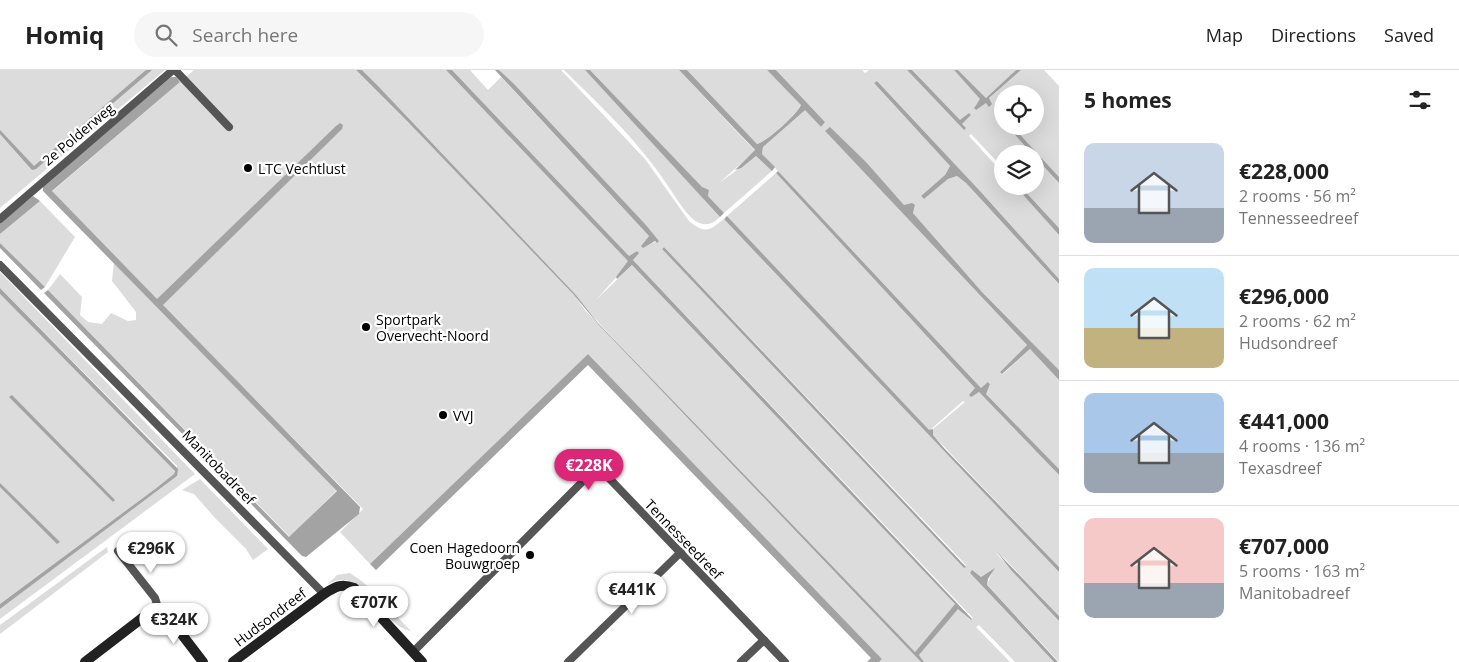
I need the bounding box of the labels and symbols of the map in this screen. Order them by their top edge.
street label: 2e Polderweg [38,98,118,170]
place label: LTC Vechtlust [258,159,346,178]
marker: LTC Vechtlust [242,162,254,174]
place label: Sportpark Overvecht-Noord [376,310,489,345]
marker: Sportpark Overvecht-Noord [360,321,372,333]
place label: VVJ [453,406,473,425]
marker: VVJ [437,409,449,421]
street label: Manitobadreef [178,426,260,509]
pin: €228K [554,448,624,491]
street label: Tennesseedreef [641,495,728,584]
pin: €296K [116,532,186,574]
place label: Coen Hagedoorn Bouwgroep [409,538,520,573]
marker: Coen Hagedoorn Bouwgroep [524,549,536,561]
pin: €441K [597,572,667,615]
street label: Hudsondreef [230,583,311,650]
pin: €707K [339,586,409,628]
pin: €324K [139,602,209,645]

